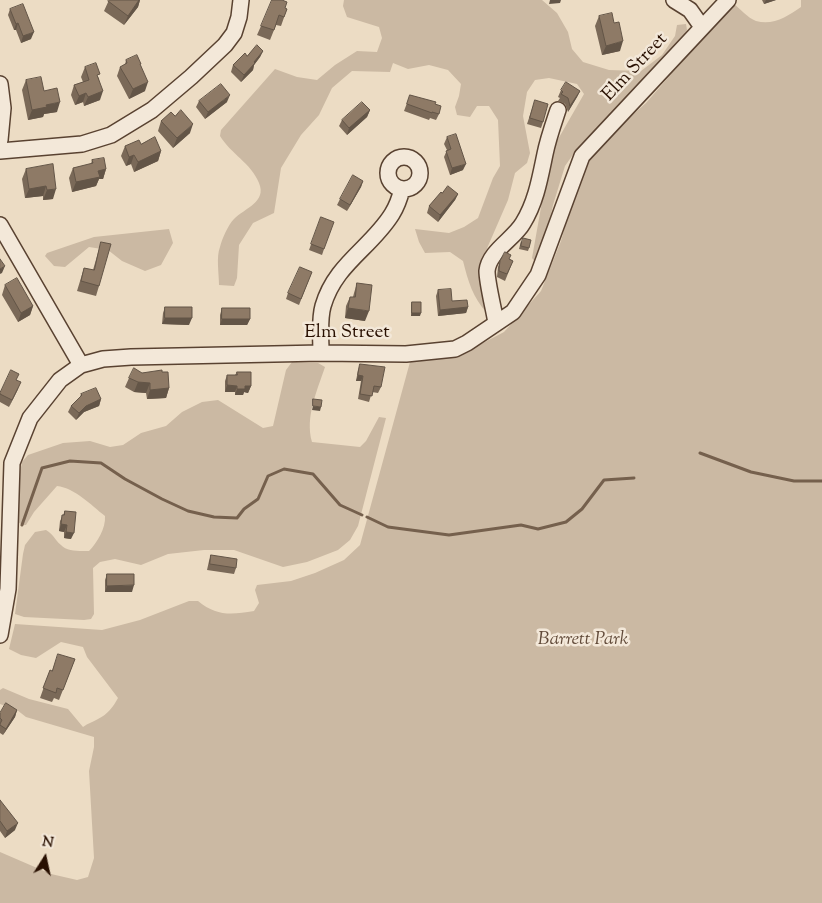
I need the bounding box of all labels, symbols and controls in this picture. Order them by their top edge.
street label: Elm Street [598,29,674,107]
street label: Elm Street [304,323,390,345]
park label: Barrett Park [538,630,628,652]
text: N [40,832,55,854]
north arrow [20,833,70,883]

